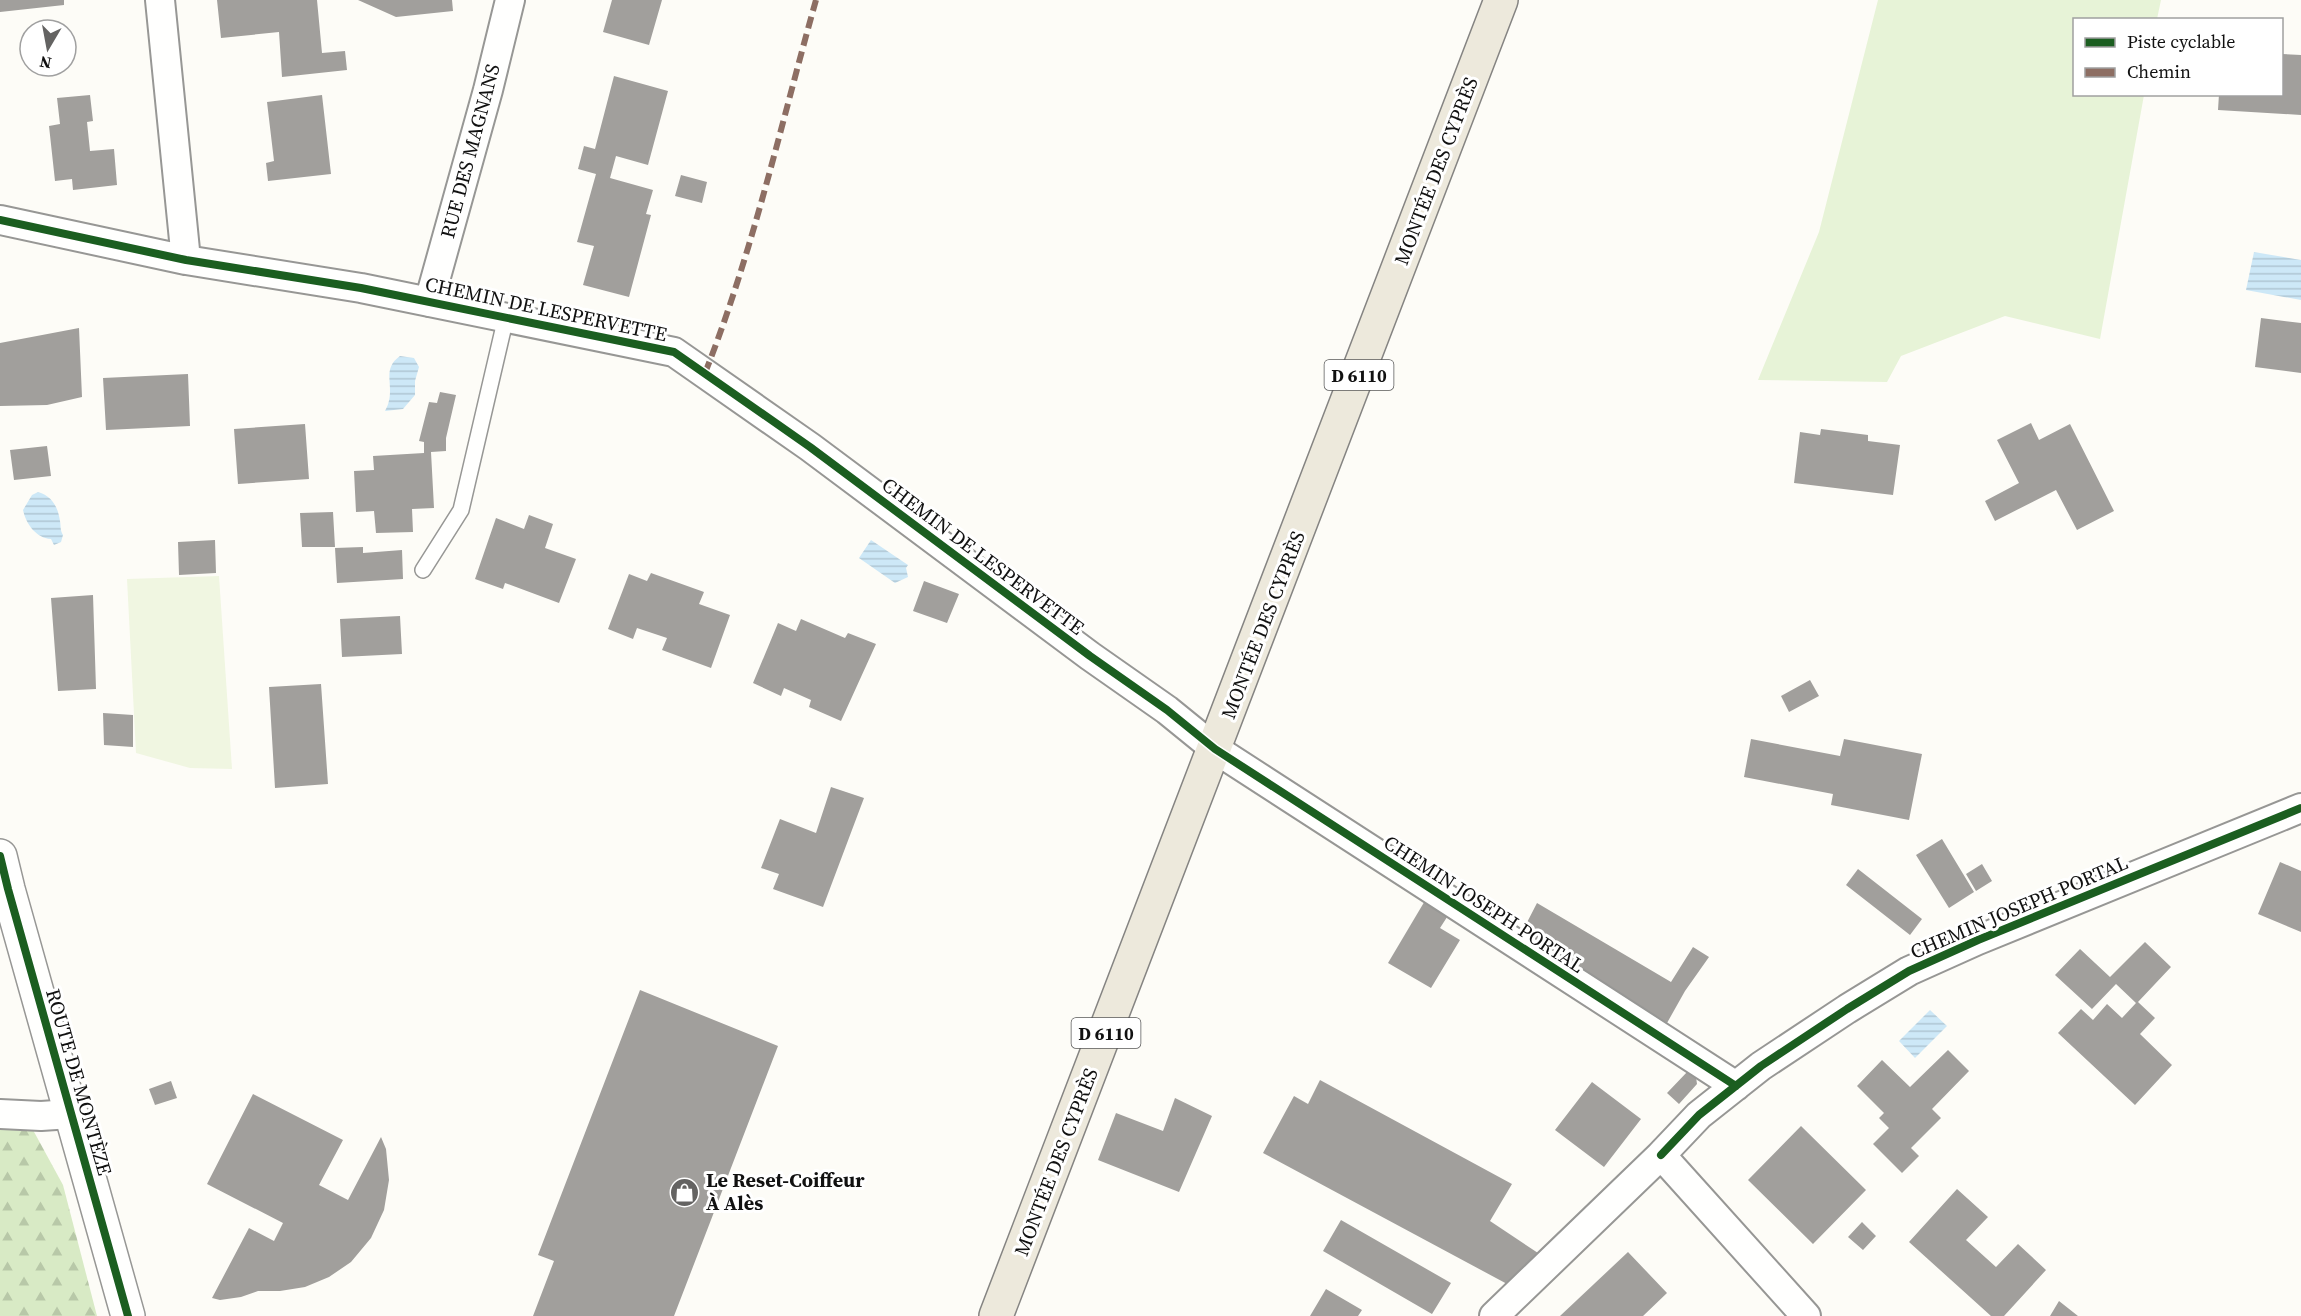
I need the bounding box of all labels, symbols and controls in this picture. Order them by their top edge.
north arrow [18,18,78,78]
legend [2073,18,2283,96]
text: Piste cyclable [2127,29,2236,54]
text: N [37,51,53,75]
text: Chemin [2127,59,2191,84]
street label: RUE DES MAGNANS [433,61,507,241]
street label: MONTÉE DES CYPRÈS [1387,73,1485,269]
street label: CHEMIN DE LESPERVETTE [422,270,670,348]
road number: D 6110 [1324,360,1394,390]
street label: CHEMIN DE LESPERVETTE [876,471,1090,641]
street label: MONTÉE DES CYPRÈS [1214,527,1312,723]
street label: CHEMIN JOSEPH PORTAL [1378,828,1590,980]
street label: CHEMIN JOSEPH PORTAL [1906,848,2132,966]
street label: ROUTE DE MONTÈZE [39,985,119,1179]
road number: D 6110 [1072,1018,1140,1048]
street label: MONTÉE DES CYPRÈS [1007,1064,1105,1260]
place label: Le Reset-Coiffeur À Alès [706,1166,865,1217]
shop icon: Le Reset-Coiffeur À Alès [669,1176,701,1208]

